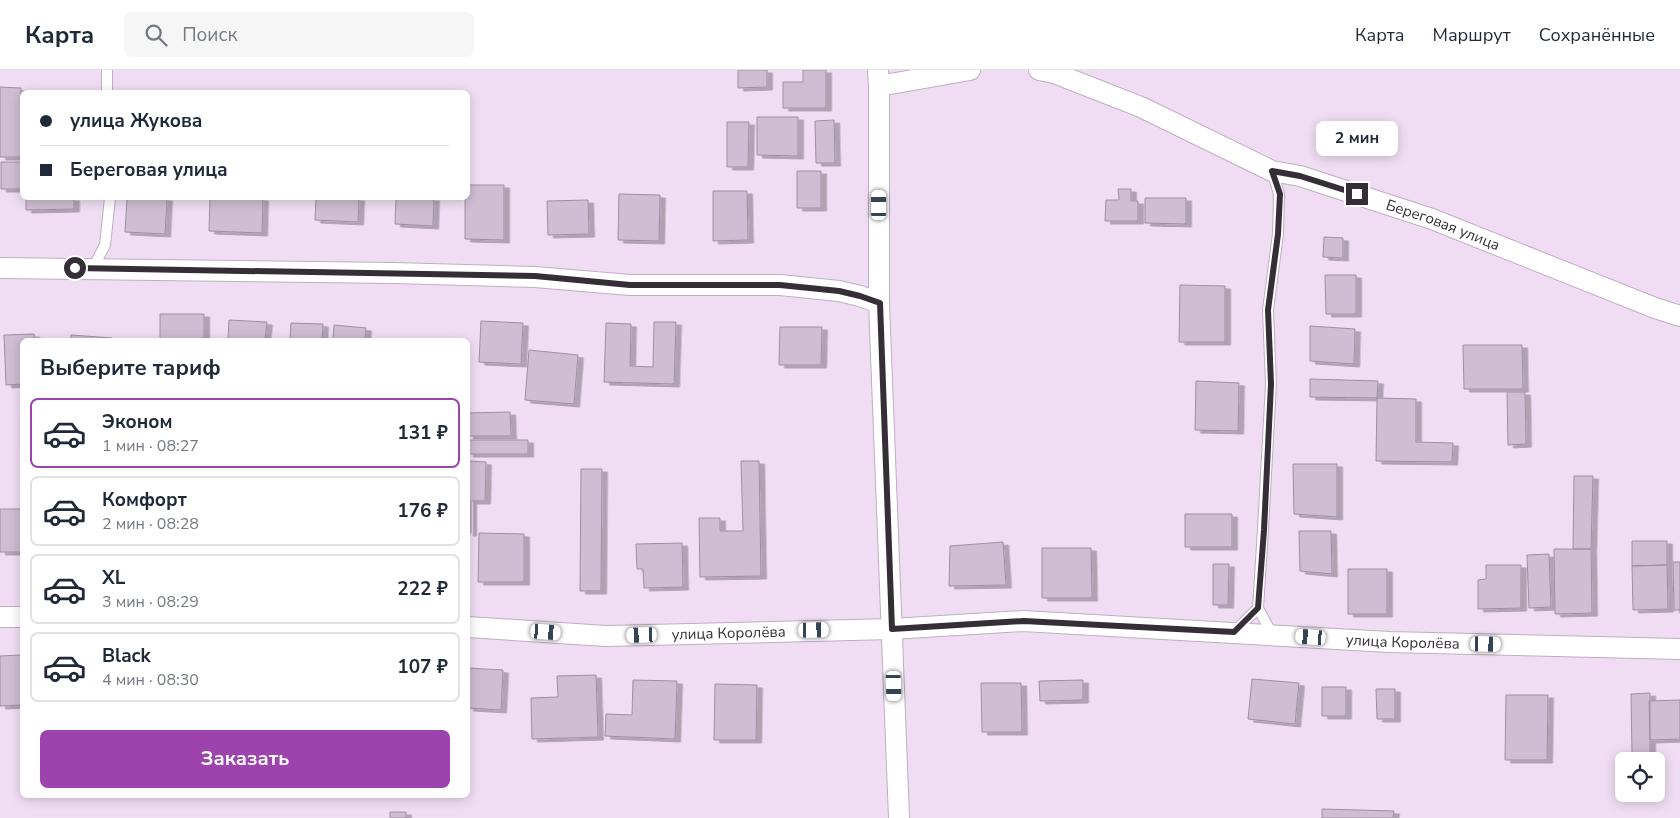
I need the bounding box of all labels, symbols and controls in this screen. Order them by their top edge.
search box [124,12,474,57]
text: Карта [25,19,94,51]
icon: search [142,21,170,49]
text: Поиск [182,22,237,48]
text: Карта [1355,23,1405,47]
text: Маршрут [1433,23,1511,47]
text: Сохранённые [1539,23,1655,47]
text: улица Жукова [70,108,202,134]
callout: 2 мин [1316,122,1398,156]
text: 2 мин [1335,127,1379,149]
text: Береговая улица [70,157,228,183]
route end [1346,183,1368,205]
car [871,190,886,220]
street label: Береговая улица [1383,195,1503,255]
route start [64,257,86,279]
text: Выберите тариф [40,353,221,383]
text: Эконом [102,409,173,435]
icon: car [42,411,87,456]
text: 131 ₽ [397,420,448,446]
text: 1 мин · 08:27 [102,435,199,457]
text: Комфорт [102,487,187,513]
icon: car [42,489,87,534]
text: 176 ₽ [397,498,448,524]
text: 2 мин · 08:28 [102,513,199,535]
text: XL [102,565,125,591]
icon: car [42,567,87,612]
text: 222 ₽ [397,576,448,602]
text: 3 мин · 08:29 [102,591,199,613]
street label: улица Королёва [671,622,786,644]
car [798,622,829,638]
car [530,623,561,641]
car [626,627,657,643]
car [1295,628,1326,646]
street label: улица Королёва [1345,630,1460,654]
car [1470,636,1501,652]
text: Black [102,643,151,669]
icon: car [42,645,87,690]
text: 107 ₽ [397,654,448,680]
text: 4 мин · 08:30 [102,669,199,691]
car [885,671,902,701]
button: Заказать [40,730,450,788]
map controls [1615,752,1665,802]
button: locate [1615,752,1665,802]

